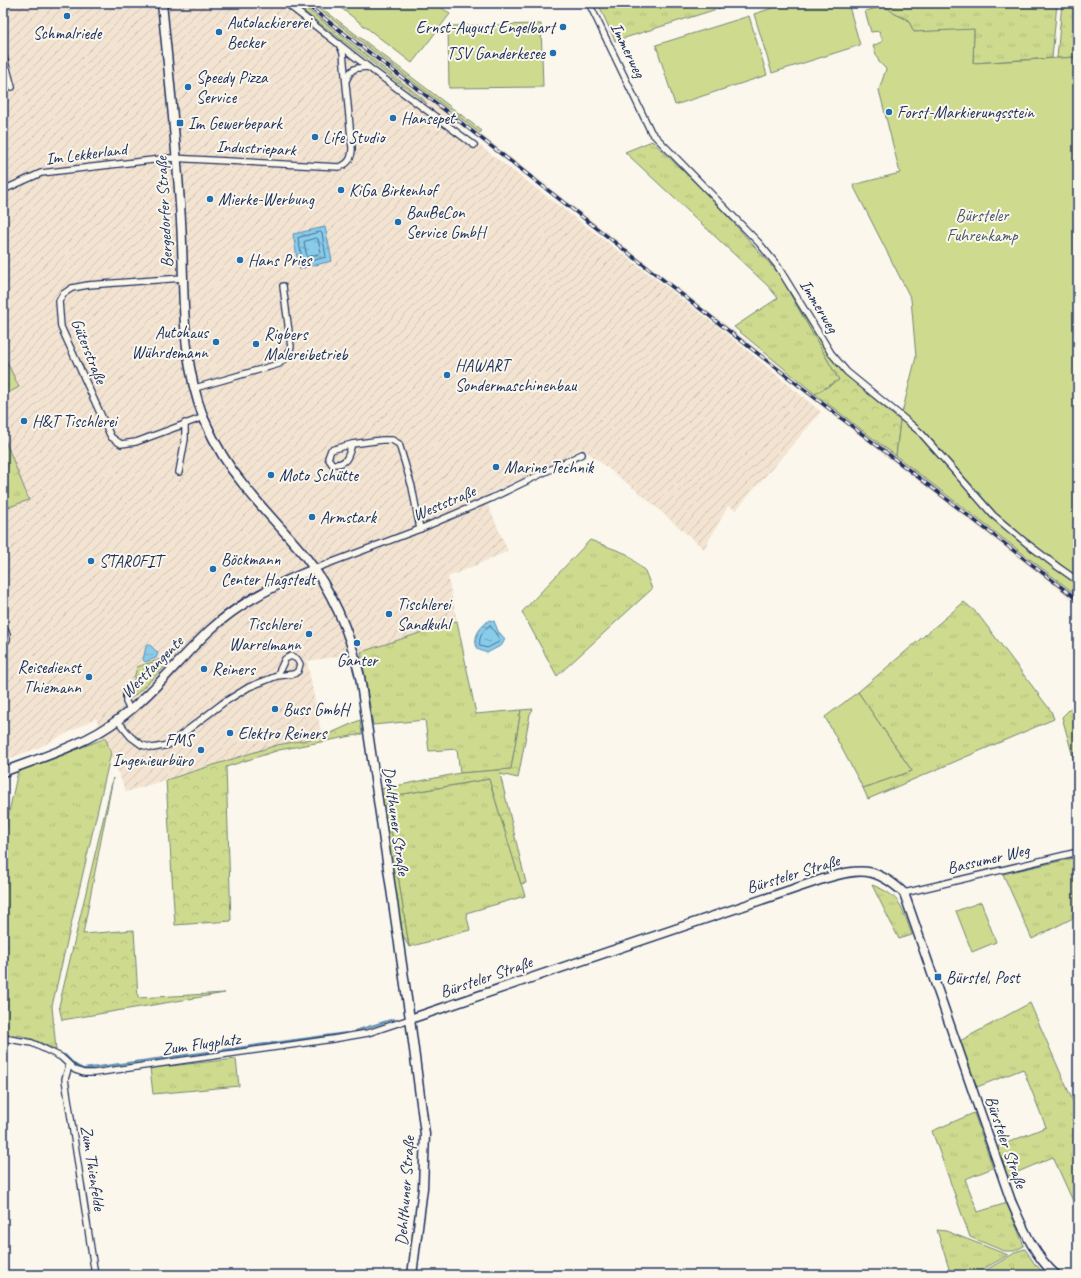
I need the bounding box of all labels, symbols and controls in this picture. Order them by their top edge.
marker: Schmalriede [62,11,72,21]
place label: Autolackiererei Becker [227,12,313,53]
place label: Ernst-August Engelbart [416,17,557,38]
street label: Immerweg [606,19,651,83]
marker: Ernst-August Engelbart [558,22,568,32]
place label: Schmalriede [33,23,103,44]
marker: Autolackiererei Becker [214,27,224,37]
place label: TSV Ganderkesee [447,43,546,64]
marker: TSV Ganderkesee [548,48,558,58]
place label: Speedy Pizza Service [196,67,269,108]
marker: Speedy Pizza Service [183,82,193,92]
place label: Forst-Markierungsstein [897,102,1035,123]
marker: Forst-Markierungsstein [884,107,894,117]
place label: Hansepet [401,108,457,129]
place label: Im Gewerbepark [188,113,284,134]
marker: Hansepet [388,113,398,123]
marker: Im Gewerbepark [175,118,185,128]
place label: Life Studio [323,127,386,148]
marker: Life Studio [310,132,320,142]
street label: Industriepark [216,135,298,161]
street label: Im Lekkerland [44,138,130,169]
street label: Bergedorfer Straße [151,155,177,268]
place label: KiGa Birkenhof [349,180,440,201]
marker: KiGa Birkenhof [336,185,346,195]
place label: Mierke-Werbung [218,189,315,210]
marker: Mierke-Werbung [205,194,215,204]
place label: BauBeCon Service GmbH [406,202,488,243]
park label: Bürsteler Fuhrenkamp [946,205,1019,246]
marker: BauBeCon Service GmbH [393,217,403,227]
place label: Hans Pries [248,250,313,271]
marker: Hans Pries [235,255,245,265]
street label: Immerweg [795,275,844,338]
street label: Güterstraße [66,315,112,388]
place label: Autohaus Wührdemann [132,322,210,363]
place label: Rigbers Malereibetrieb [264,324,349,365]
marker: Autohaus Wührdemann [211,337,221,347]
marker: Rigbers Malereibetrieb [251,339,261,349]
place label: HAWART Sondermaschinenbau [455,355,578,396]
marker: HAWART Sondermaschinenbau [442,370,452,380]
place label: H&T Tischlerei [32,411,119,432]
marker: H&T Tischlerei [19,416,29,426]
place label: Marine Technik [504,457,595,478]
marker: Marine Technik [491,462,501,472]
place label: Moto Schütte [279,465,359,486]
marker: Moto Schütte [266,470,276,480]
street label: Weststraße [410,480,480,526]
place label: Armstark [320,507,378,528]
marker: Armstark [307,512,317,522]
place label: Böckmann Center Hagstedt [221,549,318,590]
place label: STAROFIT [99,551,166,572]
marker: STAROFIT [86,556,96,566]
marker: Böckmann Center Hagstedt [208,564,218,574]
place label: Tischlerei Sandkuhl [397,594,453,635]
marker: Tischlerei Sandkuhl [384,609,394,619]
place label: Tischlerei Warrelmann [229,614,303,655]
marker: Tischlerei Warrelmann [304,629,314,639]
street label: Westtangente [116,630,189,703]
marker: Ganter [352,638,362,648]
place label: Ganter [337,650,379,671]
place label: Reisedienst Thiemann [18,657,83,698]
place label: Reiners [212,659,257,680]
marker: Reiners [199,664,209,674]
marker: Reisedienst Thiemann [84,672,94,682]
place label: Buss GmbH [283,699,352,720]
marker: Buss GmbH [270,704,280,714]
place label: Elektro Reiners [238,723,328,744]
marker: Elektro Reiners [225,728,235,738]
place label: FMS Ingenieurbüro [113,730,196,771]
marker: FMS Ingenieurbüro [196,745,206,755]
street label: Dehlthuner Straße [378,765,414,878]
street label: Bassumer Weg [945,839,1033,879]
street label: Bürsteler Straße [744,849,844,898]
street label: Bürsteler Straße [437,951,536,1003]
place label: Bürstel, Post [946,967,1022,988]
marker: Bürstel, Post [933,972,943,982]
street label: Zum Flugplatz [161,1028,243,1060]
street label: Bürsteler Straße [980,1093,1032,1192]
street label: Zum Thienfelde [76,1124,110,1213]
street label: Dehlthuner Straße [391,1134,419,1246]

